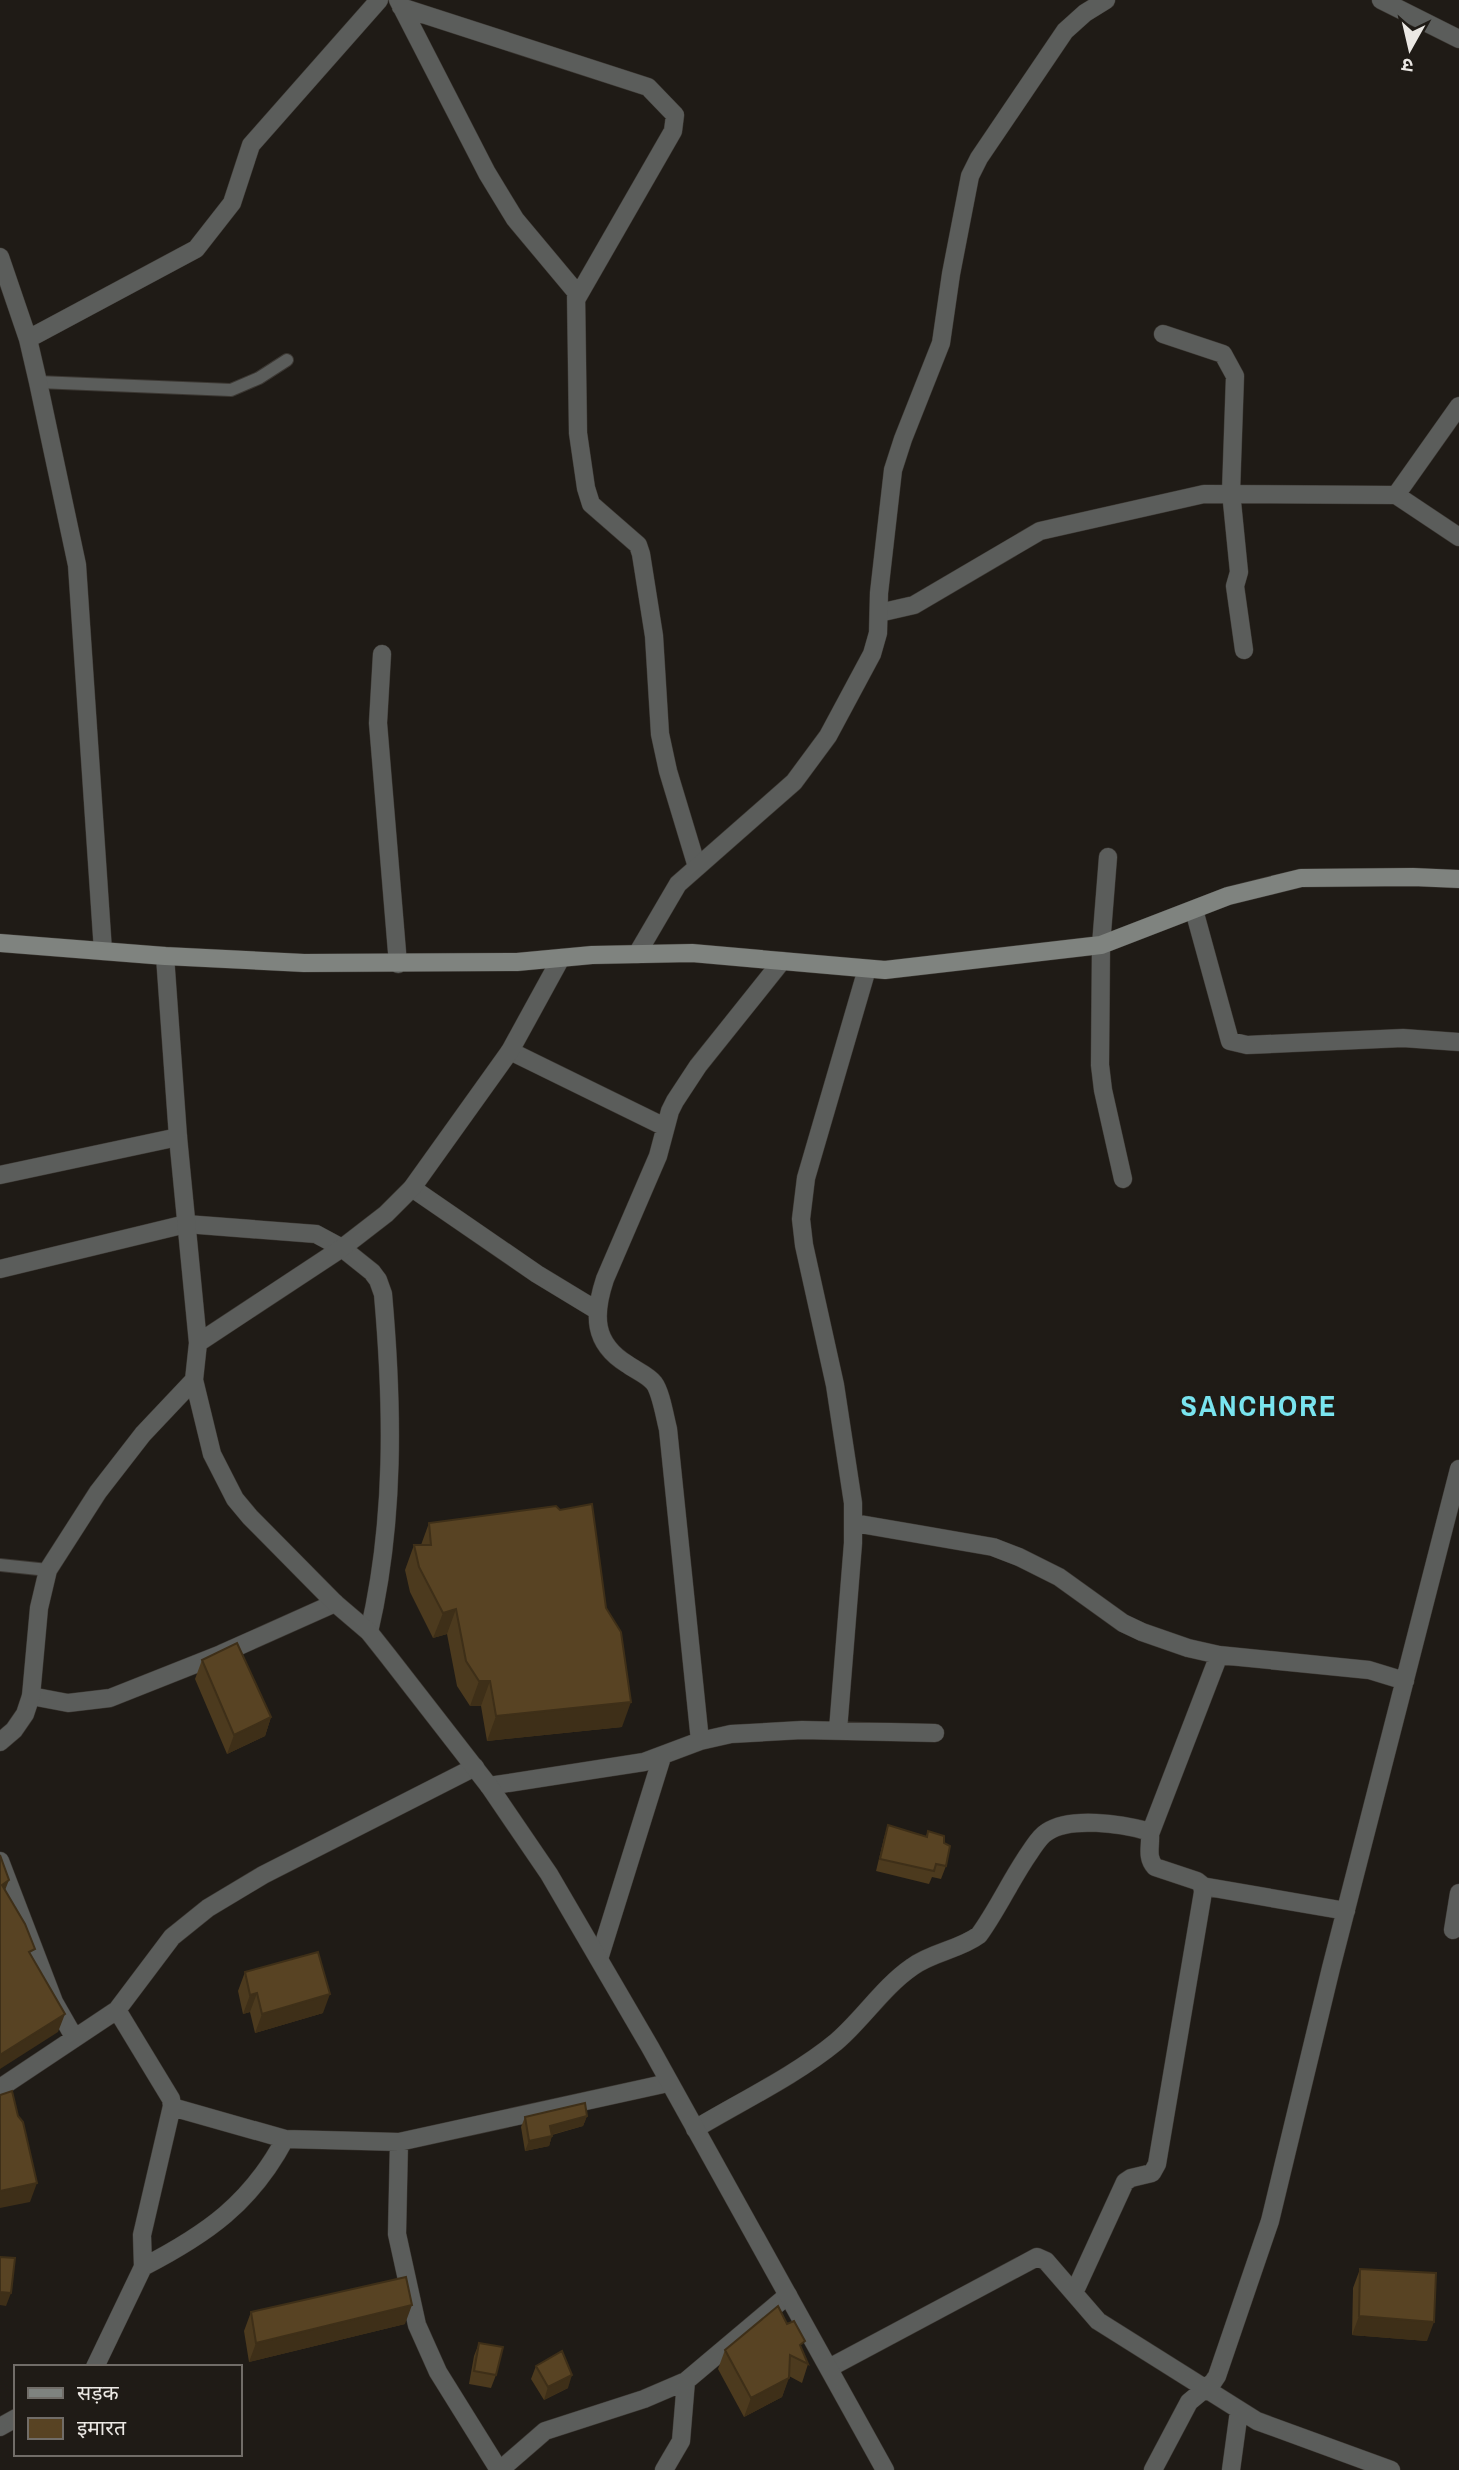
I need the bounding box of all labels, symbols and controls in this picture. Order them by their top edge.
north arrow [1375,14,1445,84]
text: उ [1399,52,1415,79]
district label: SANCHORE [1181,1385,1337,1425]
legend [14,2365,242,2456]
text: सड़क [77,2378,119,2407]
text: इमारत [77,2413,127,2442]

